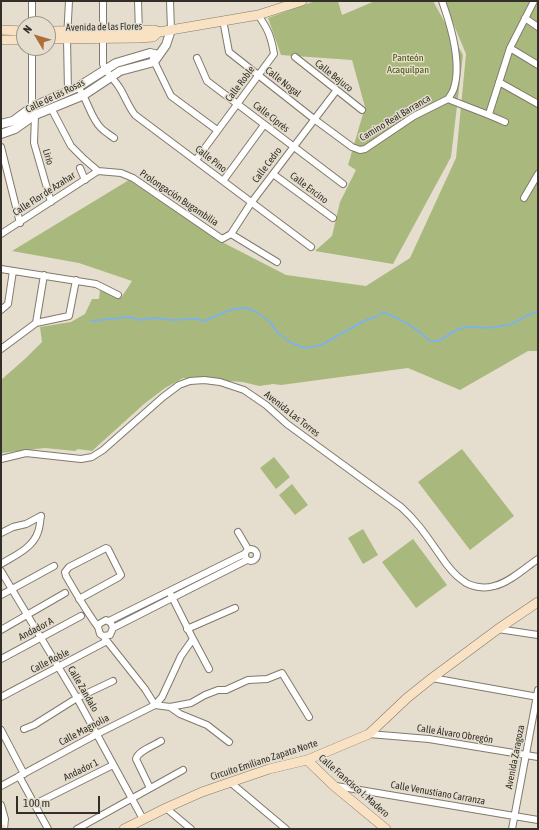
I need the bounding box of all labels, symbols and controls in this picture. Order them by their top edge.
north arrow [16,16,56,56]
street label: Avenida de las Flores [66,20,142,34]
text: N [21,23,34,35]
park label: Panteón Acaquilpan [387,52,429,76]
street label: Calle Bejuco [313,57,355,95]
street label: Calle Roble [223,64,257,104]
street label: Calle Nogal [263,64,303,100]
street label: Calle de las Rosas [23,76,87,116]
street label: Camino Real Barranca [357,92,433,144]
street label: Calle Ciprés [250,99,292,135]
street label: Calle Pino [193,143,229,175]
street label: Calle Cedro [250,145,284,185]
street label: Lirio [40,148,56,166]
street label: Prolongación Bugambilia [137,167,221,229]
street label: Calle Flor de Azahar [10,169,78,219]
street label: Calle Encino [287,170,331,206]
street label: Avenida Las Torres [262,389,322,439]
street label: Andador A [16,615,56,643]
street label: Calle Roble [29,646,71,676]
street label: Calle Zandalo [65,664,101,714]
street label: Calle Magnolia [57,712,111,748]
street label: Calle Álvaro Obregón [416,722,494,746]
street label: Avenida Zaragoza [503,724,527,790]
street label: Circuito Emiliano Zapata Norte [209,737,319,783]
street label: Calle Francisco I. Madero [316,752,392,820]
street label: Andador 1 [61,756,101,784]
street label: Calle Venustiano Carranza [390,779,486,807]
scale bar [18,788,102,814]
text: 100 m [23,796,50,810]

